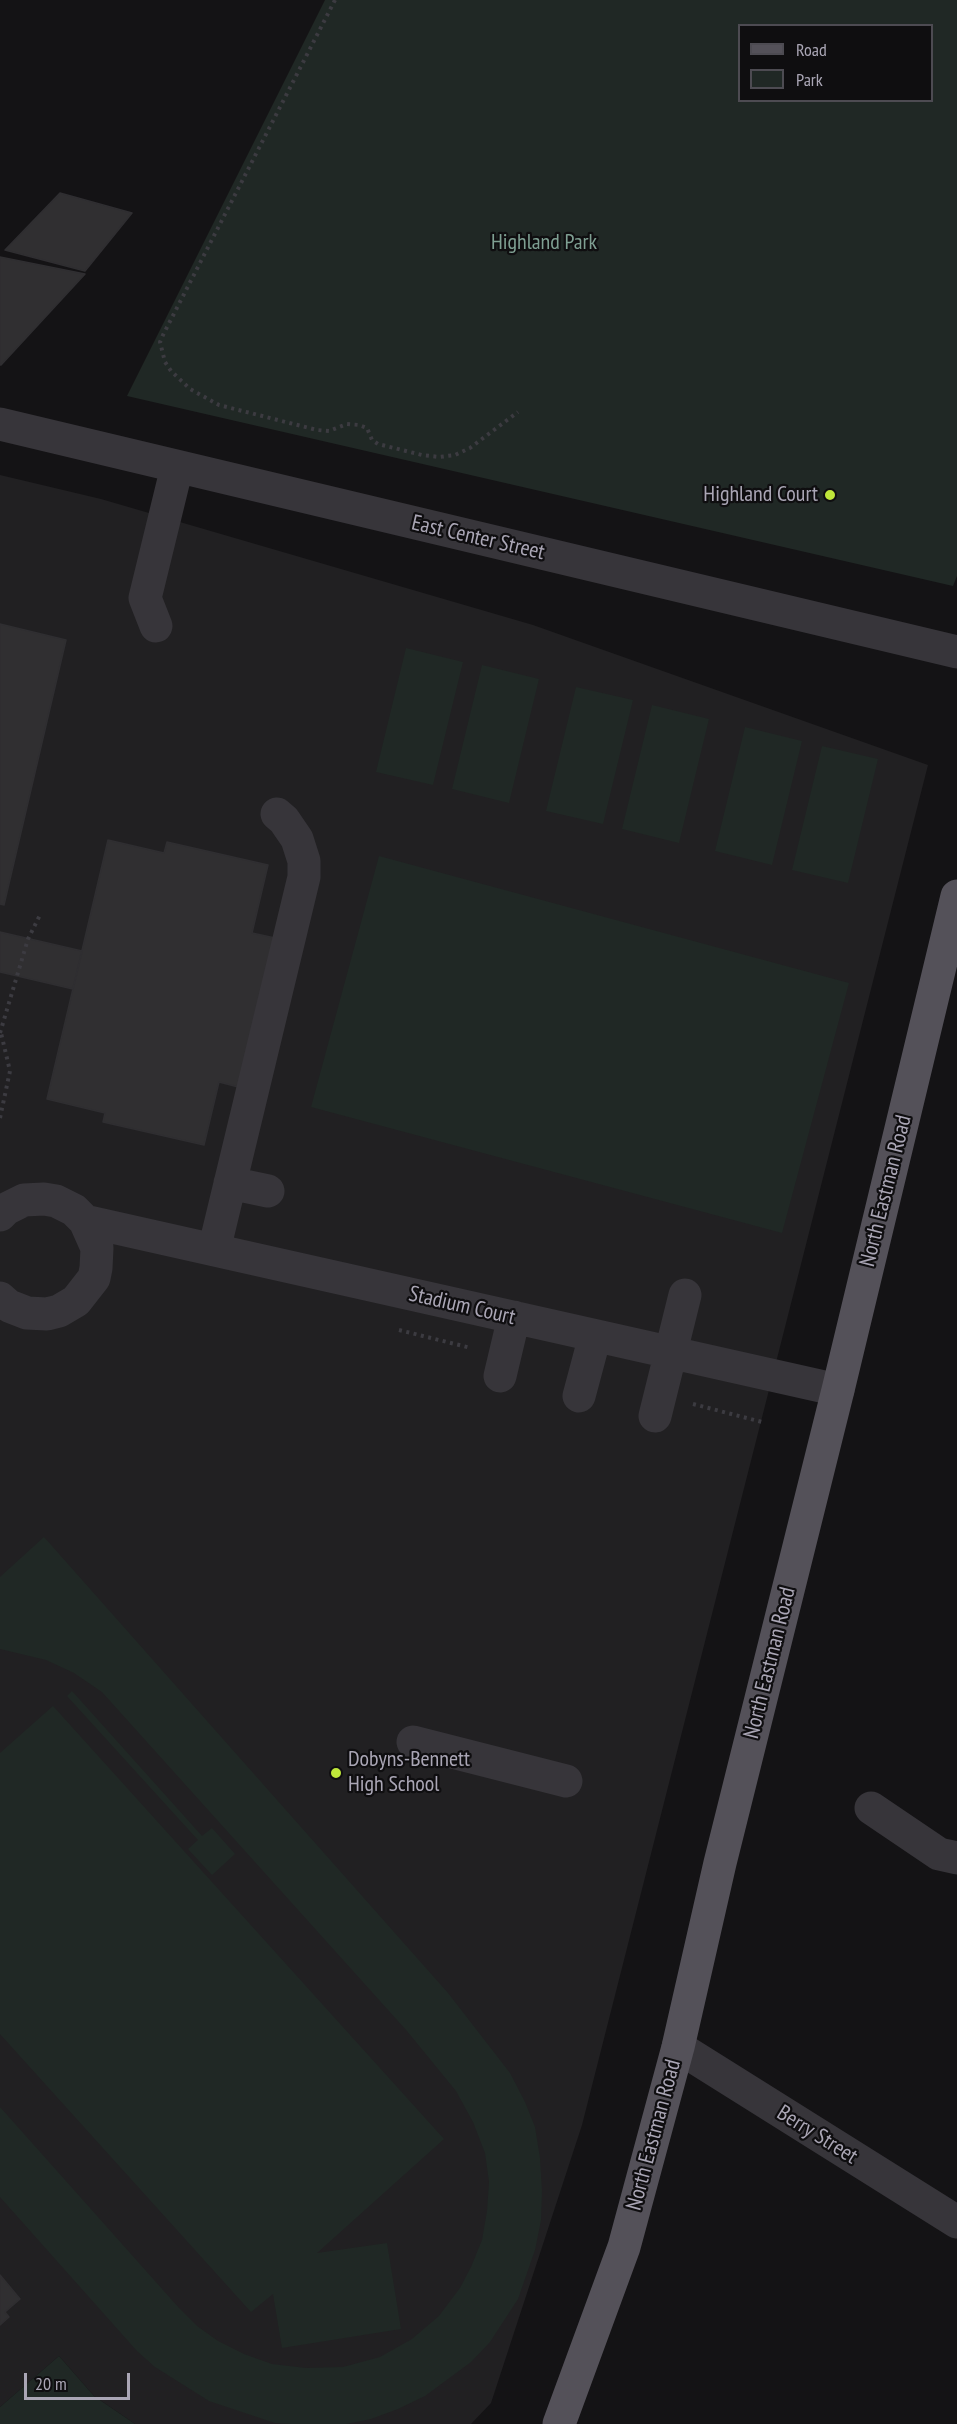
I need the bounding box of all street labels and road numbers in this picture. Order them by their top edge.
street label: East Center Street [409,510,547,566]
street label: North Eastman Road [854,1113,918,1269]
street label: Stadium Court [406,1281,518,1331]
street label: North Eastman Road [738,1585,802,1741]
street label: North Eastman Road [621,2057,687,2213]
street label: Berry Street [772,2100,862,2170]

